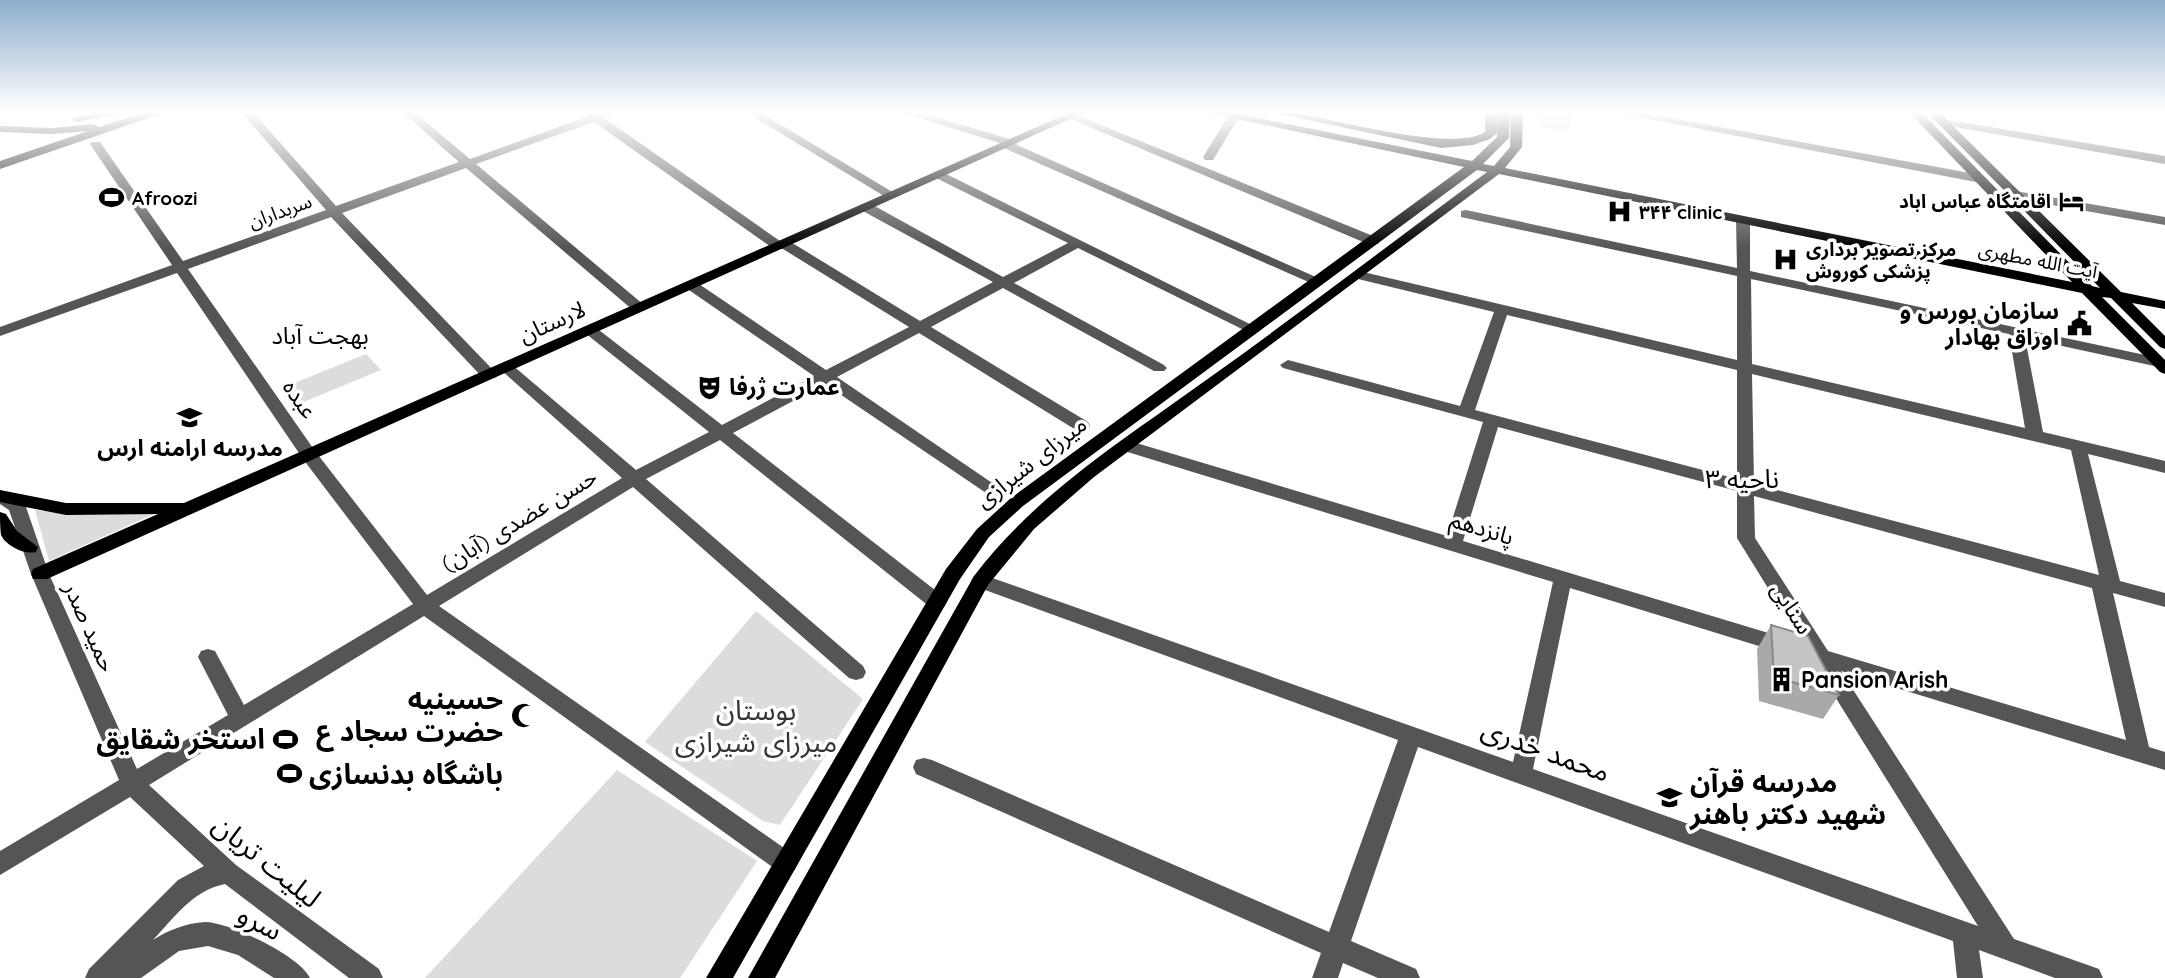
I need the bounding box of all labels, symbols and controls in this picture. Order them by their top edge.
sports icon: Afroozi [98,184,126,212]
place label: Afroozi [132,186,197,210]
hotel icon: اقامتگاه عباس اباد [2057,187,2085,215]
street label: سربداران [245,188,315,234]
place label: اقامتگاه عباس اباد [1899,189,2051,213]
hospital icon: ۳۴۴ clinic [1605,198,1633,226]
place label: ۳۴۴ clinic [1639,200,1722,224]
place label: مرکز تصویر برداری پزشکی کوروش [1806,237,1956,284]
street label: آیت الله مطهری [1976,237,2101,284]
hospital icon: مرکز تصویر برداری پزشکی کوروش [1772,246,1800,274]
street label: لارستان [514,294,590,349]
place label: سازمان بورس و اوراق بهادار [1900,296,2059,351]
public building icon: سازمان بورس و اوراق بهادار [2065,310,2093,338]
district label: بهجت آباد [271,320,369,350]
place label: عمارت ژرفا [729,372,840,401]
theatre icon: عمارت ژرفا [695,373,723,401]
street label: عبده [277,374,324,424]
school or university icon: مدرسه ارامنه ارس [176,404,204,432]
street label: میرزای شیرازی [969,409,1092,514]
place label: مدرسه ارامنه ارس [97,433,283,462]
street label: حسن عضدی (آبان) [435,462,602,578]
district label: ناحیه ۳ [1705,462,1779,495]
street label: پانزدهم [1446,504,1518,554]
street label: حمید صدر [57,576,123,676]
street label: سنایی [1765,576,1820,639]
place label: Pansion Arish [1801,665,1949,694]
building icon: Pansion Arish [1767,666,1795,694]
place label: حسینیه حضرت سجاد ع [316,681,503,752]
park label: بوستان میرزای شیرازی [675,692,837,759]
mosque icon: حسینیه حضرت سجاد ع [509,701,537,729]
street label: محمد خدری [1477,710,1615,789]
place label: استخر شقایق [96,721,265,757]
sports icon: استخر شقایق [271,725,299,753]
place label: باشگاه بدنسازی [309,756,503,791]
sports icon: باشگاه بدنسازی [275,760,303,788]
place label: مدرسه قرآن شهید دکتر باهنر [1689,764,1886,831]
school or university icon: مدرسه قرآن شهید دکتر باهنر [1656,784,1684,812]
street label: لیلیت تریان [206,806,329,915]
street label: سرو [232,896,288,947]

